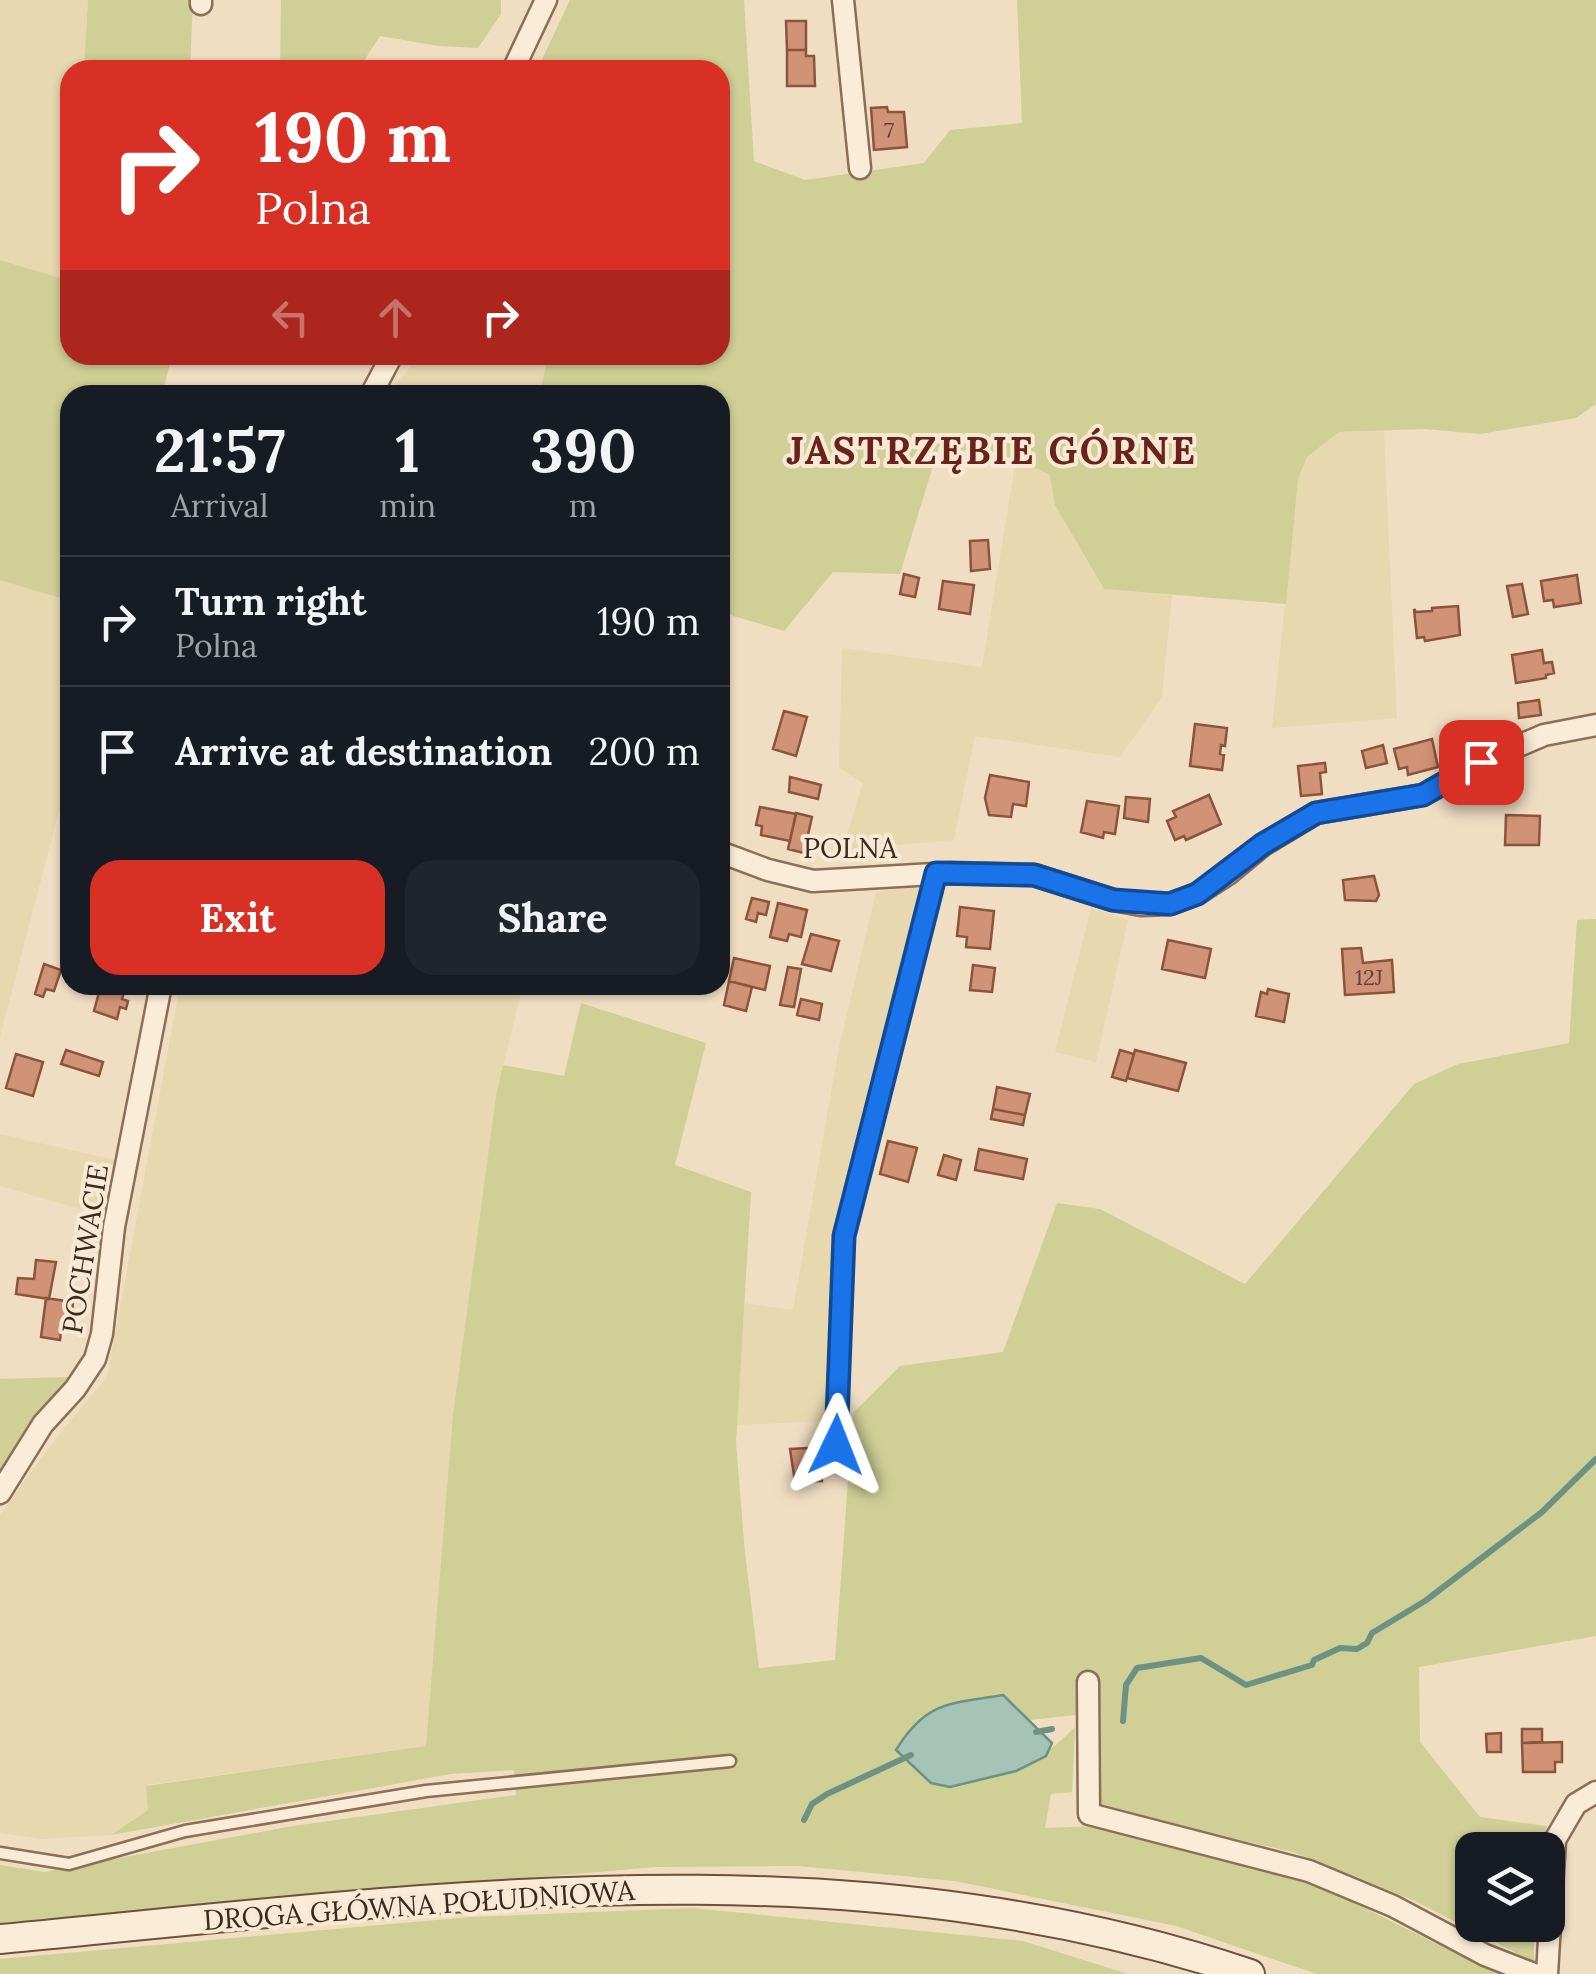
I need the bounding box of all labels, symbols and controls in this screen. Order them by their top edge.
text: 190 m [255,92,451,181]
icon: right [90,100,220,230]
house number: 7 [884,116,894,144]
text: Polna [255,179,371,236]
icon: left [263,290,318,345]
icon: ahead [368,290,423,345]
icon: right [473,290,528,345]
text: 21:57 [154,412,286,488]
text: 1 [396,412,420,488]
text: 390 [530,412,636,488]
district label: JASTRZĘBIE GÓRNE [786,426,1198,474]
text: Arrival [171,485,269,526]
text: min [379,485,436,526]
text: m [569,485,597,526]
text: Turn right [175,577,366,625]
icon: right [90,594,145,649]
text: 190 m [597,597,700,645]
text: Polna [175,625,257,666]
pin [1439,720,1524,805]
icon: arrive [90,724,145,779]
text: Arrive at destination [175,727,552,775]
text: 200 m [588,727,700,775]
icon: arrive [1454,735,1509,790]
street label: POLNA [803,830,897,866]
button: Exit [90,860,385,975]
button: Share [405,860,700,975]
house number: 12J [1355,963,1383,991]
street label: POCHWACIE [54,1162,116,1336]
position arrow [784,1393,888,1497]
map controls [1455,1832,1565,1942]
button: layers [1455,1832,1565,1942]
street label: DROGA GŁÓWNA POŁUDNIOWA [202,1872,636,1938]

